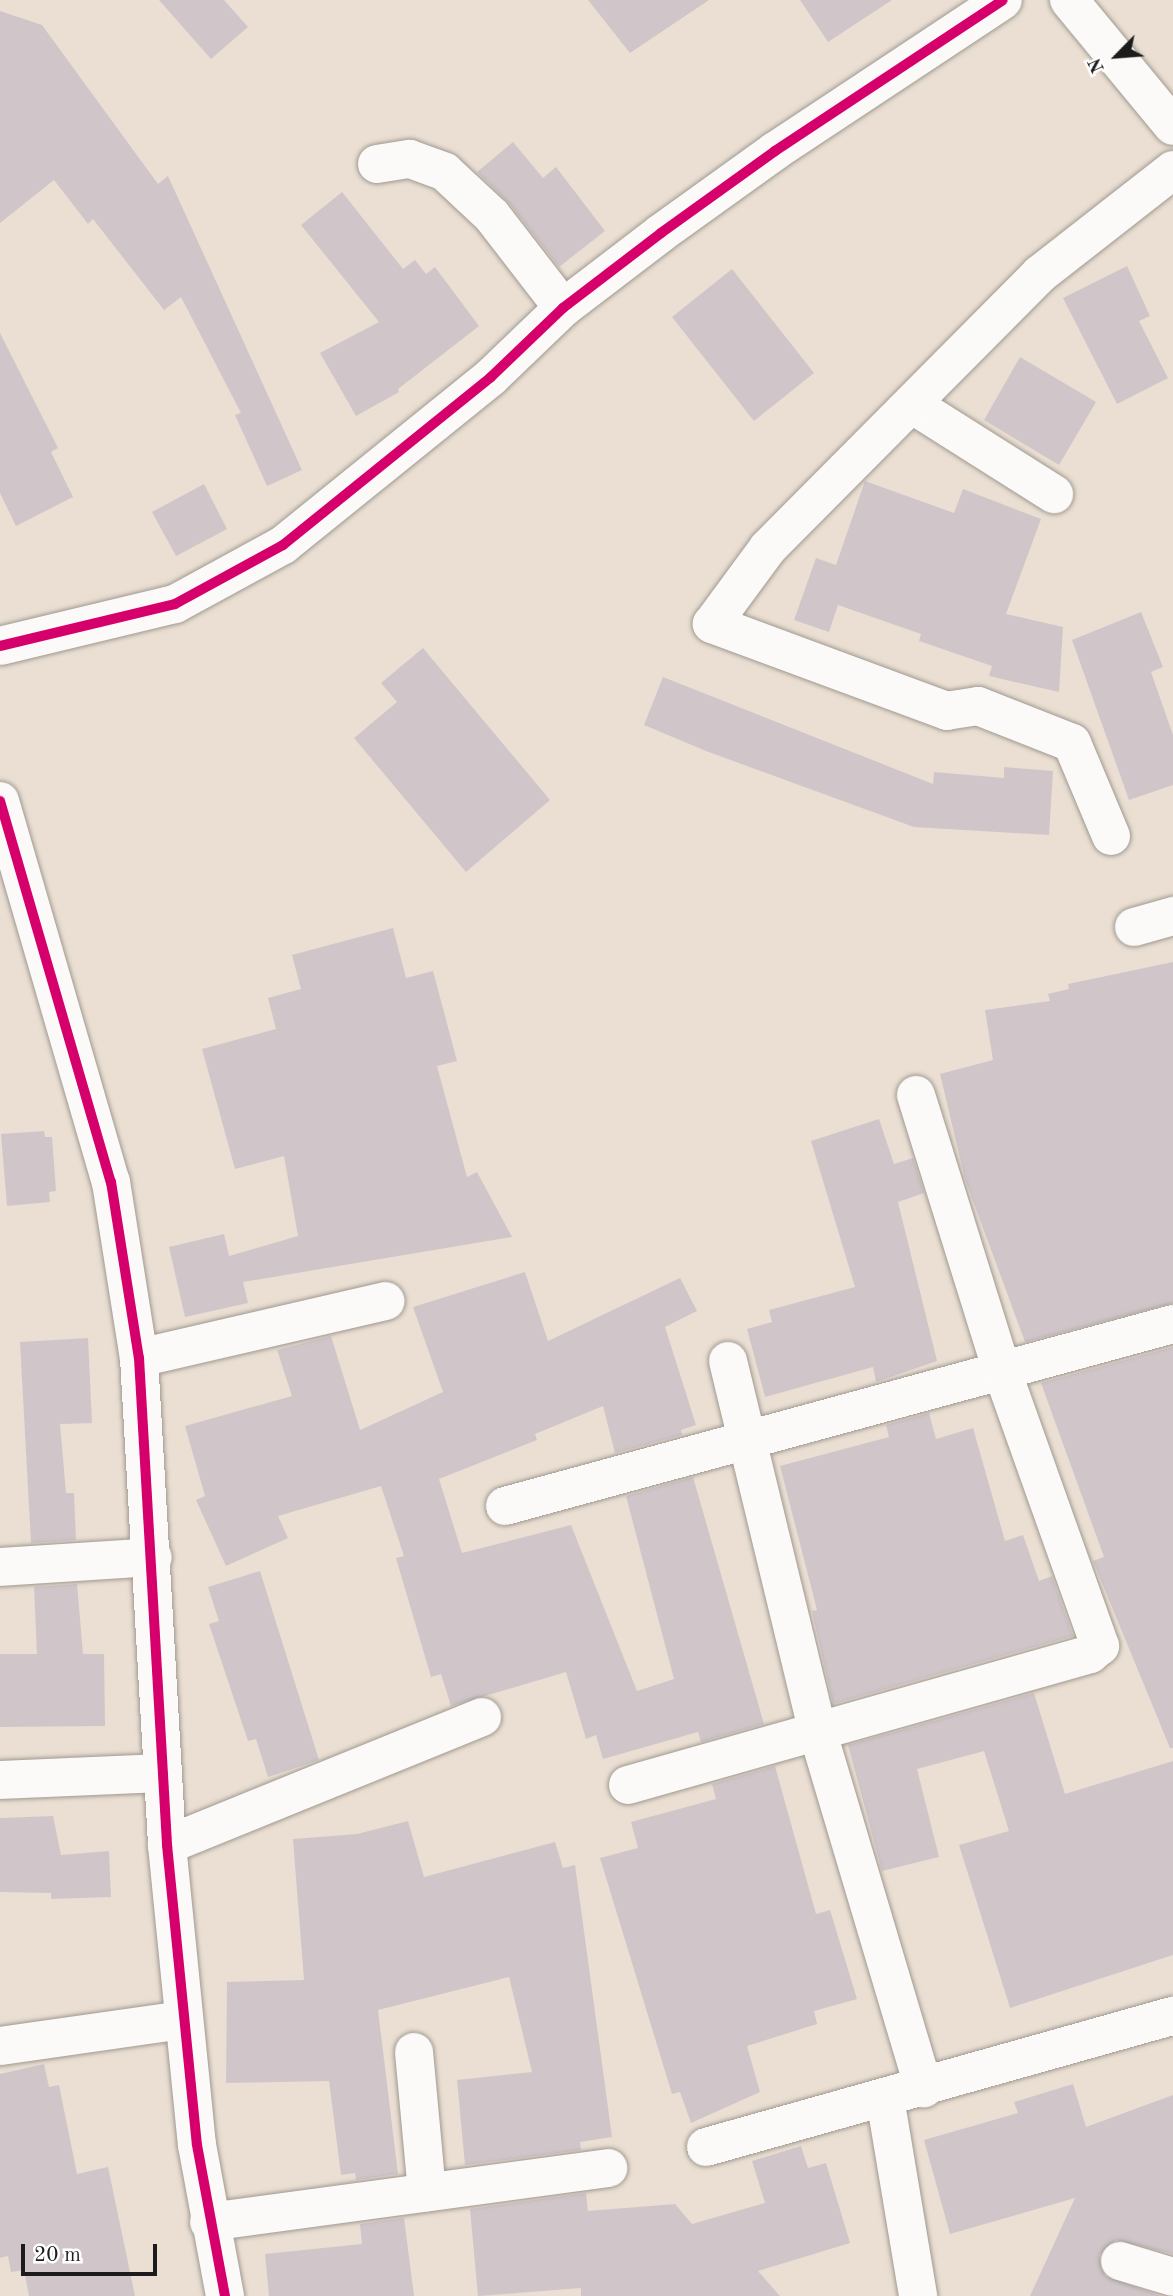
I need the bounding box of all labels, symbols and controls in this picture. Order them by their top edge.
north arrow [1082,21,1152,91]
text: N [1086,54,1109,76]
scale bar [24,2230,161,2274]
text: 20 m [34,2245,81,2266]

